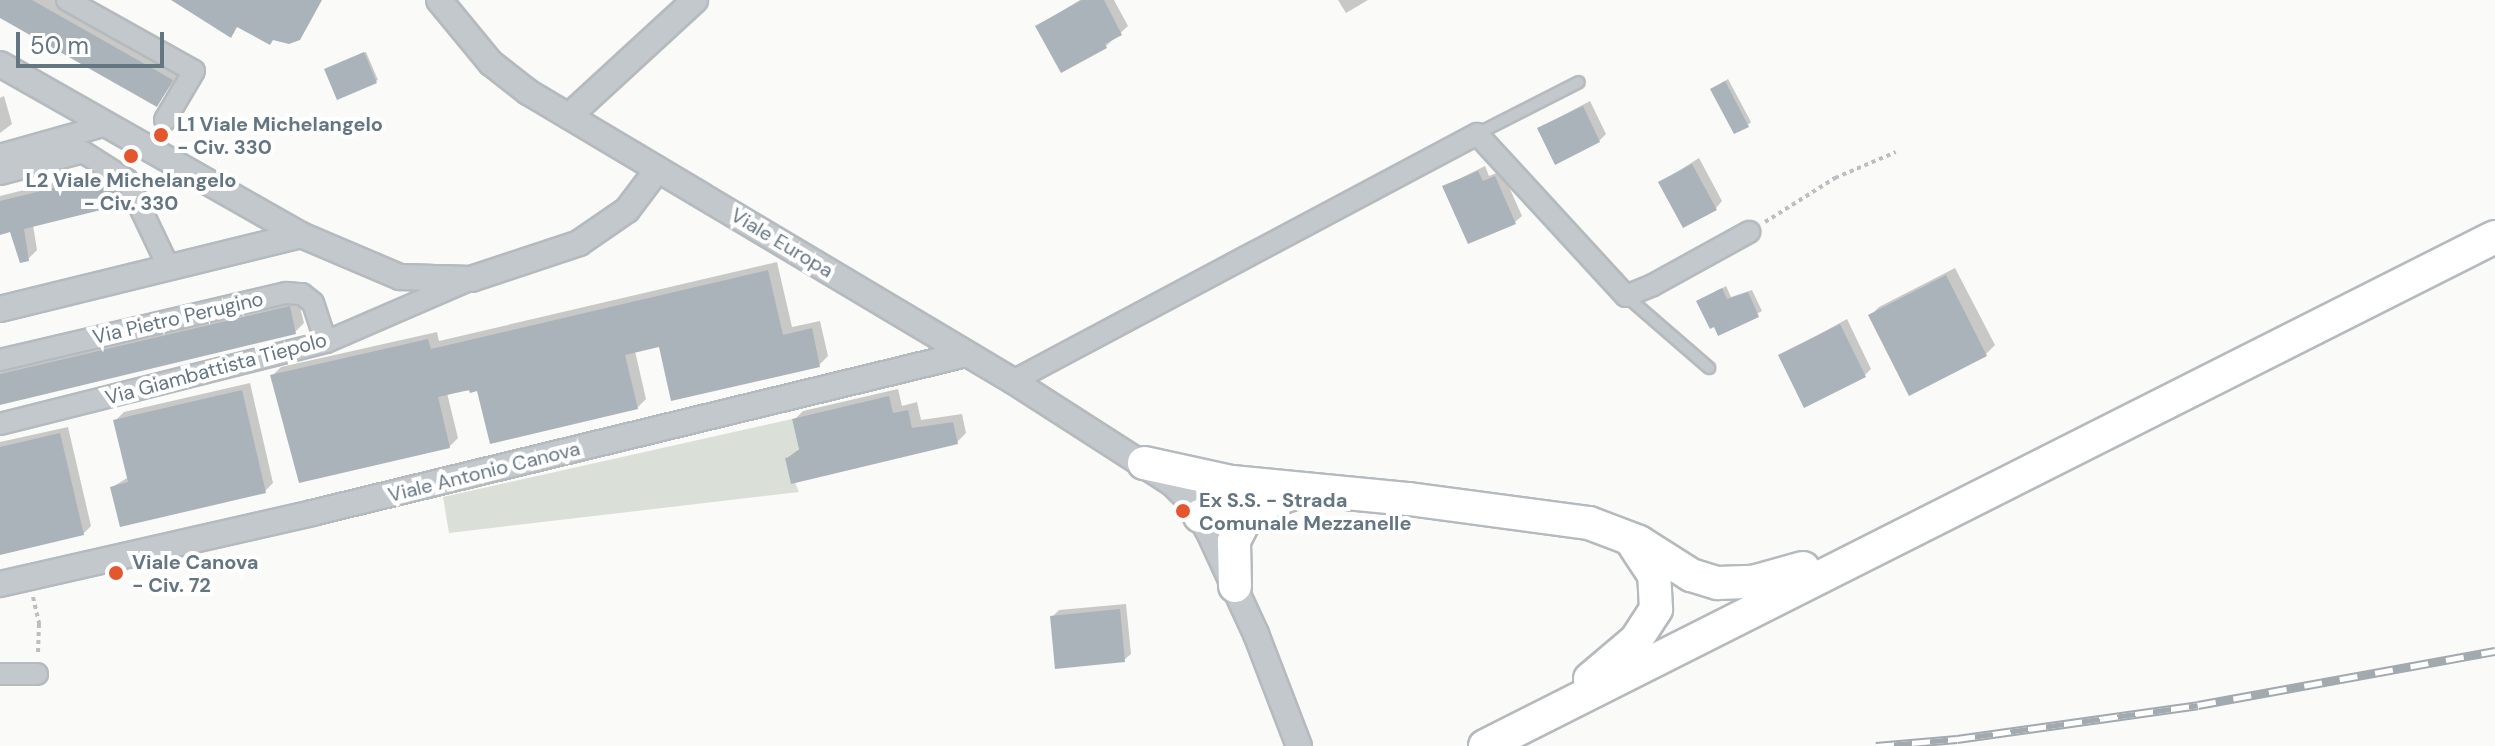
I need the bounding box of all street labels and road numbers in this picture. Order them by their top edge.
street label: Viale Europa [726,203,838,283]
street label: Via Pietro Perugino [90,287,266,349]
street label: Via Giambattista Tiepolo [103,328,329,410]
street label: Viale Antonio Canova [386,437,582,507]

